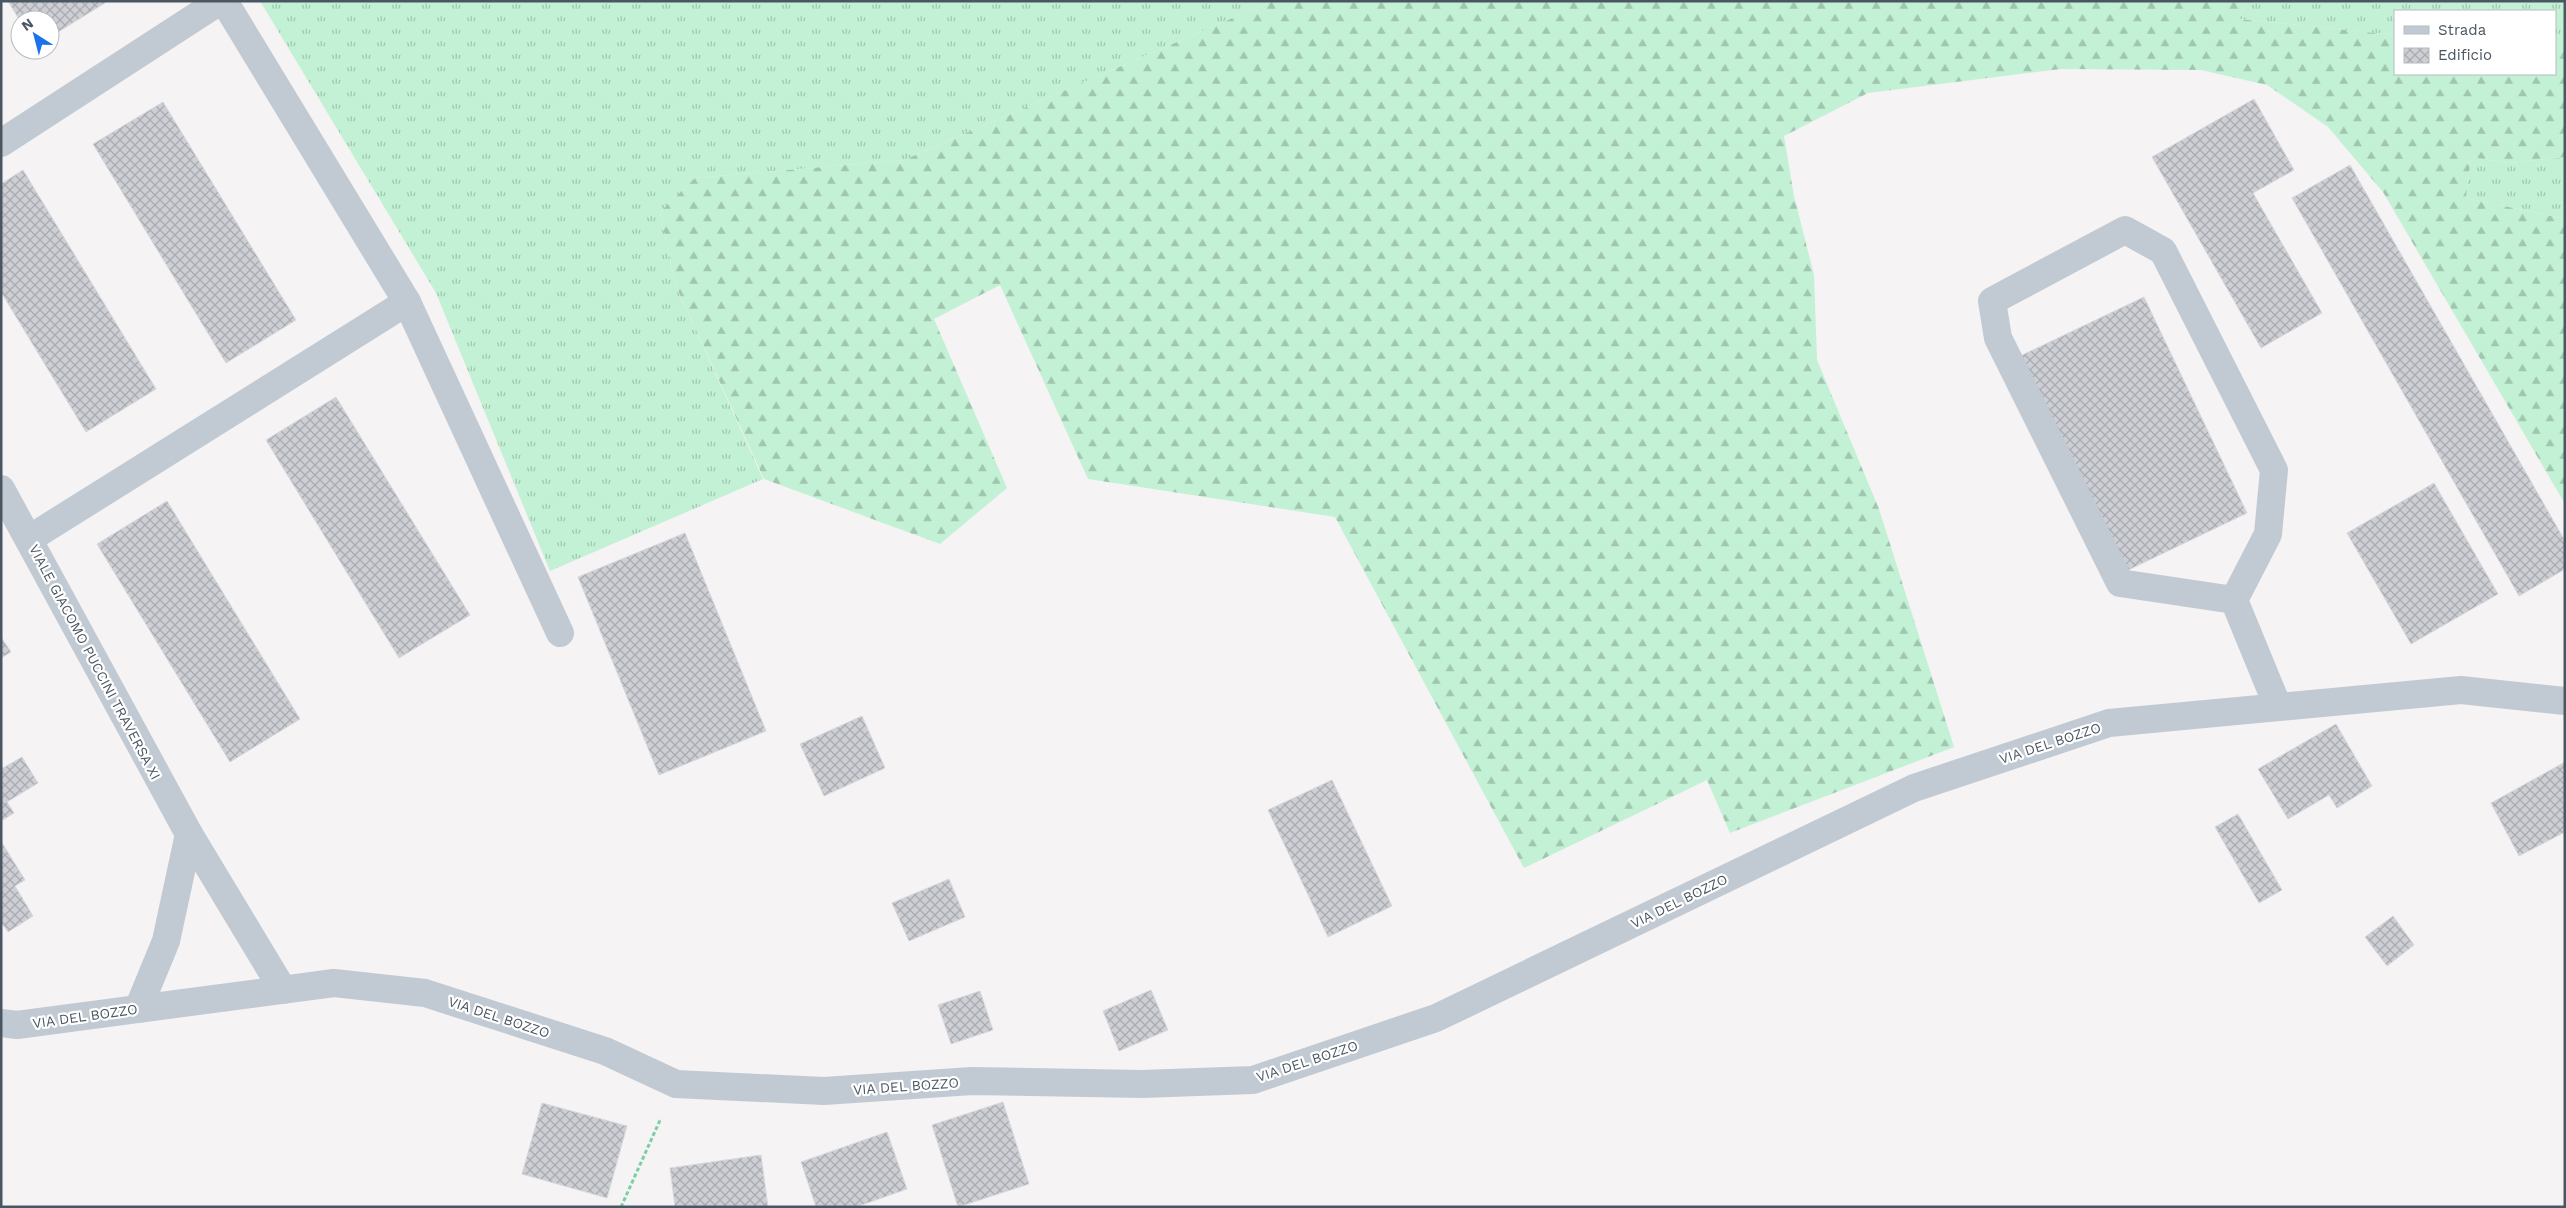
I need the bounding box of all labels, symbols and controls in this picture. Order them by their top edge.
north arrow [10,10,60,60]
legend [2394,10,2556,75]
text: N [18,15,36,34]
text: Strada [2438,21,2487,39]
text: Edificio [2438,46,2492,64]
street label: VIALE GIACOMO PUCCINI TRAVERSA XI [26,542,164,782]
street label: VIA DEL BOZZO [1997,719,2103,767]
street label: VIA DEL BOZZO [1628,871,1730,931]
street label: VIA DEL BOZZO [446,993,552,1041]
street label: VIA DEL BOZZO [31,1001,139,1031]
street label: VIA DEL BOZZO [1254,1037,1360,1085]
street label: VIA DEL BOZZO [853,1074,959,1098]

